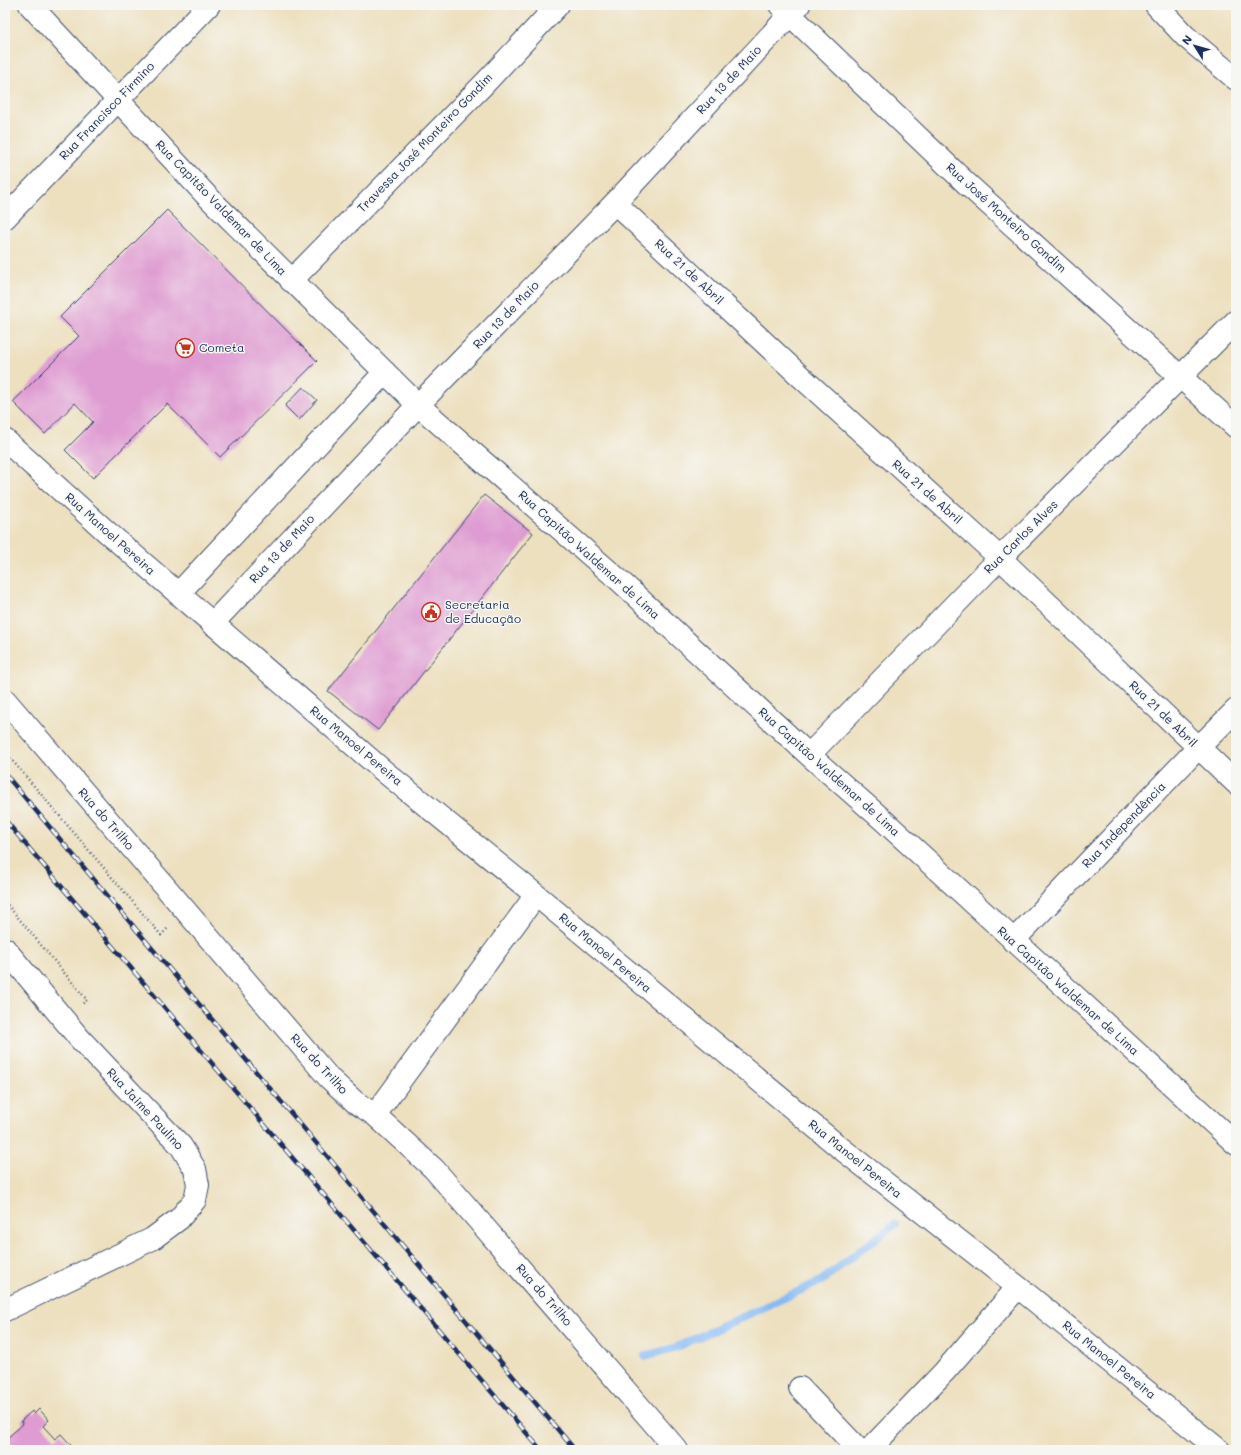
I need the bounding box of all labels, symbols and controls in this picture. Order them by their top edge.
north arrow [1175,26,1215,66]
text: N [1178,32,1195,48]
street label: Rua 13 de Maio [692,41,764,117]
street label: Rua Francisco Firmino [55,58,157,163]
street label: Travessa José Monteiro Gondim [353,69,495,215]
street label: Rua Capitão Valdemar de Lima [153,136,291,278]
street label: Rua José Monteiro Gondim [943,159,1070,276]
street label: Rua 21 de Abril [652,235,728,307]
street label: Rua 13 de Maio [469,277,542,352]
supermarket icon: Cometa [174,337,196,359]
place label: Cometa [199,339,244,355]
street label: Rua 21 de Abril [889,456,966,527]
street label: Rua Capitão Waldemar de Lima [515,486,664,622]
street label: Rua Manoel Pereira [62,488,159,578]
street label: Rua Carlos Alves [980,496,1061,577]
street label: Rua 13 de Maio [245,510,317,586]
place label: Secretaria de Educação [445,596,521,626]
public building icon: Secretaria de Educação [420,601,442,623]
street label: Rua 21 de Abril [1126,677,1201,750]
street label: Rua Manoel Pereira [307,702,406,789]
street label: Rua Capitão Waldemar de Lima [755,703,904,839]
street label: Rua Independência [1078,778,1169,871]
street label: Rua do Trilho [75,784,138,853]
street label: Rua Manoel Pereira [556,909,655,996]
street label: Rua Capitão Waldemar de Lima [994,922,1143,1058]
street label: Rua do Trilho [287,1030,352,1097]
street label: Rua Jaime Paulino [104,1064,188,1153]
street label: Rua Manoel Pereira [806,1115,906,1201]
street label: Rua do Trilho [513,1260,576,1329]
street label: Rua Manoel Pereira [1060,1316,1160,1402]

